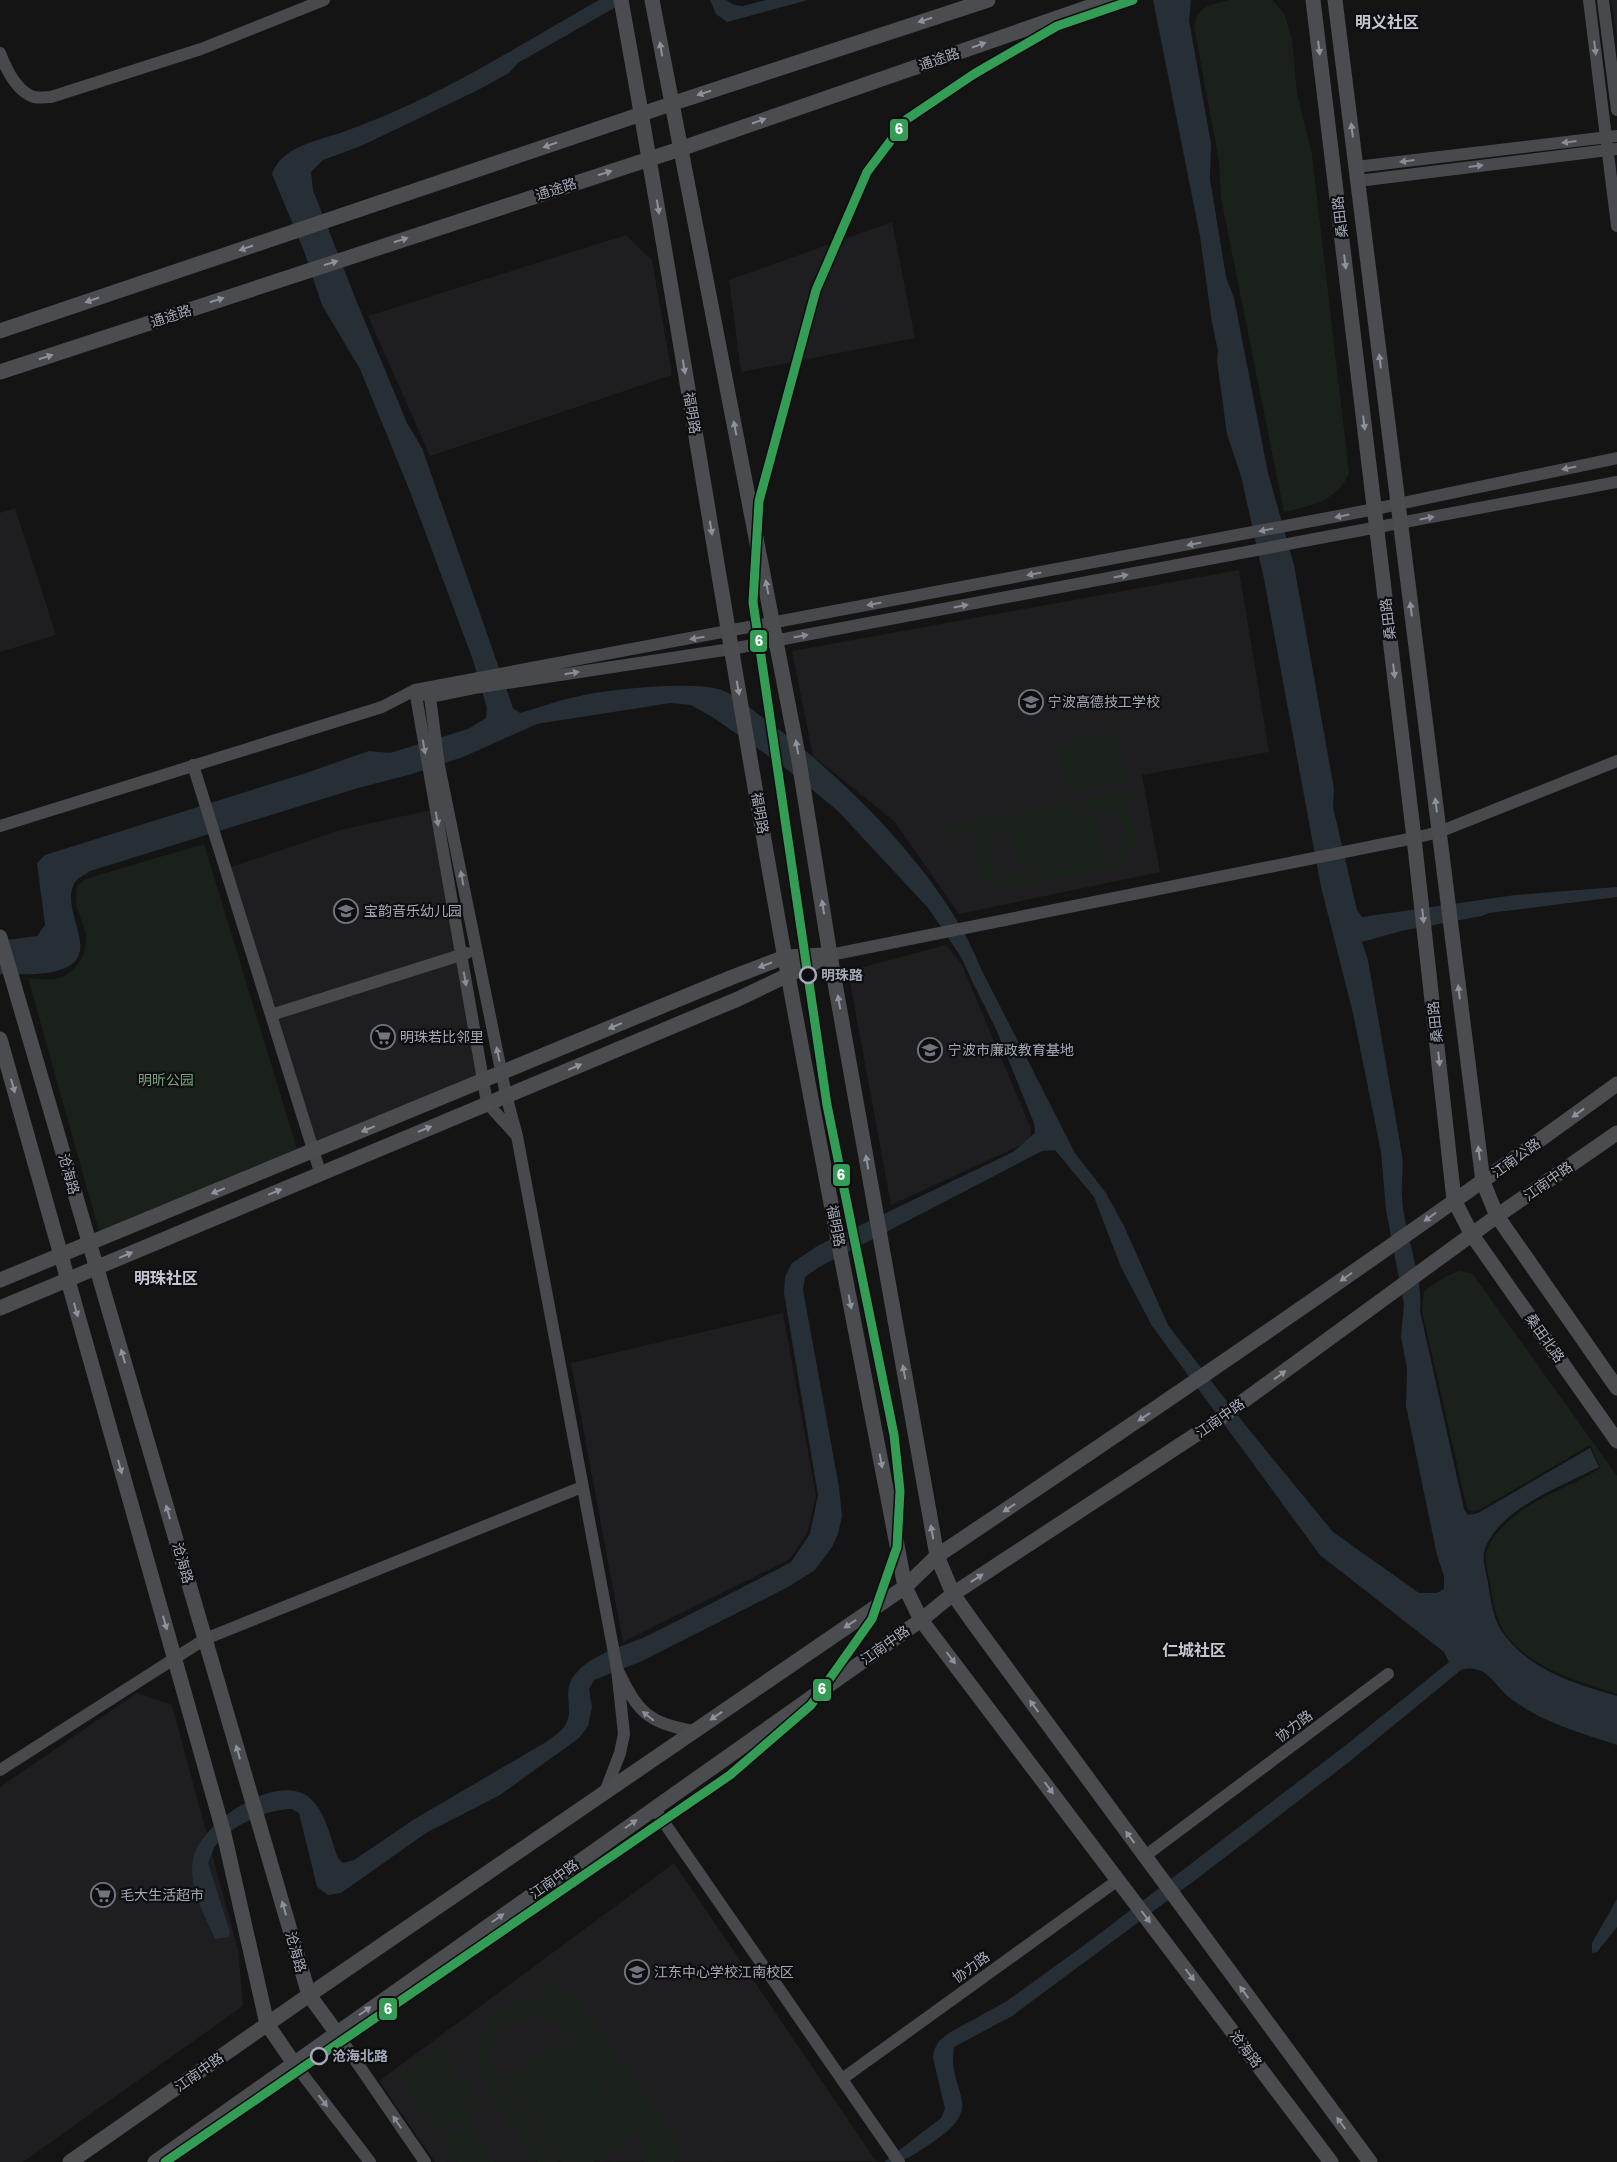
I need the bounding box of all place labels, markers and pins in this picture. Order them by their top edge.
school or university icon: 宁波高德技工学校 [1018,689,1044,715]
place label: 宁波高德技工学校 [1048,692,1160,712]
school or university icon: 宝韵音乐幼儿园 [333,898,359,924]
place label: 宝韵音乐幼儿园 [364,901,462,921]
place label: 明珠路 [821,965,863,985]
marker: 明珠路 [799,966,817,984]
supermarket icon: 明珠若比邻里 [370,1024,396,1050]
place label: 明珠若比邻里 [400,1027,484,1047]
school or university icon: 宁波市廉政教育基地 [917,1037,943,1063]
place label: 宁波市廉政教育基地 [948,1040,1074,1060]
supermarket icon: 毛大生活超市 [90,1882,116,1908]
place label: 毛大生活超市 [120,1885,204,1905]
school or university icon: 江东中心学校江南校区 [624,1959,650,1985]
place label: 江东中心学校江南校区 [654,1962,794,1982]
place label: 沧海北路 [332,2046,388,2066]
marker: 沧海北路 [310,2047,328,2065]

